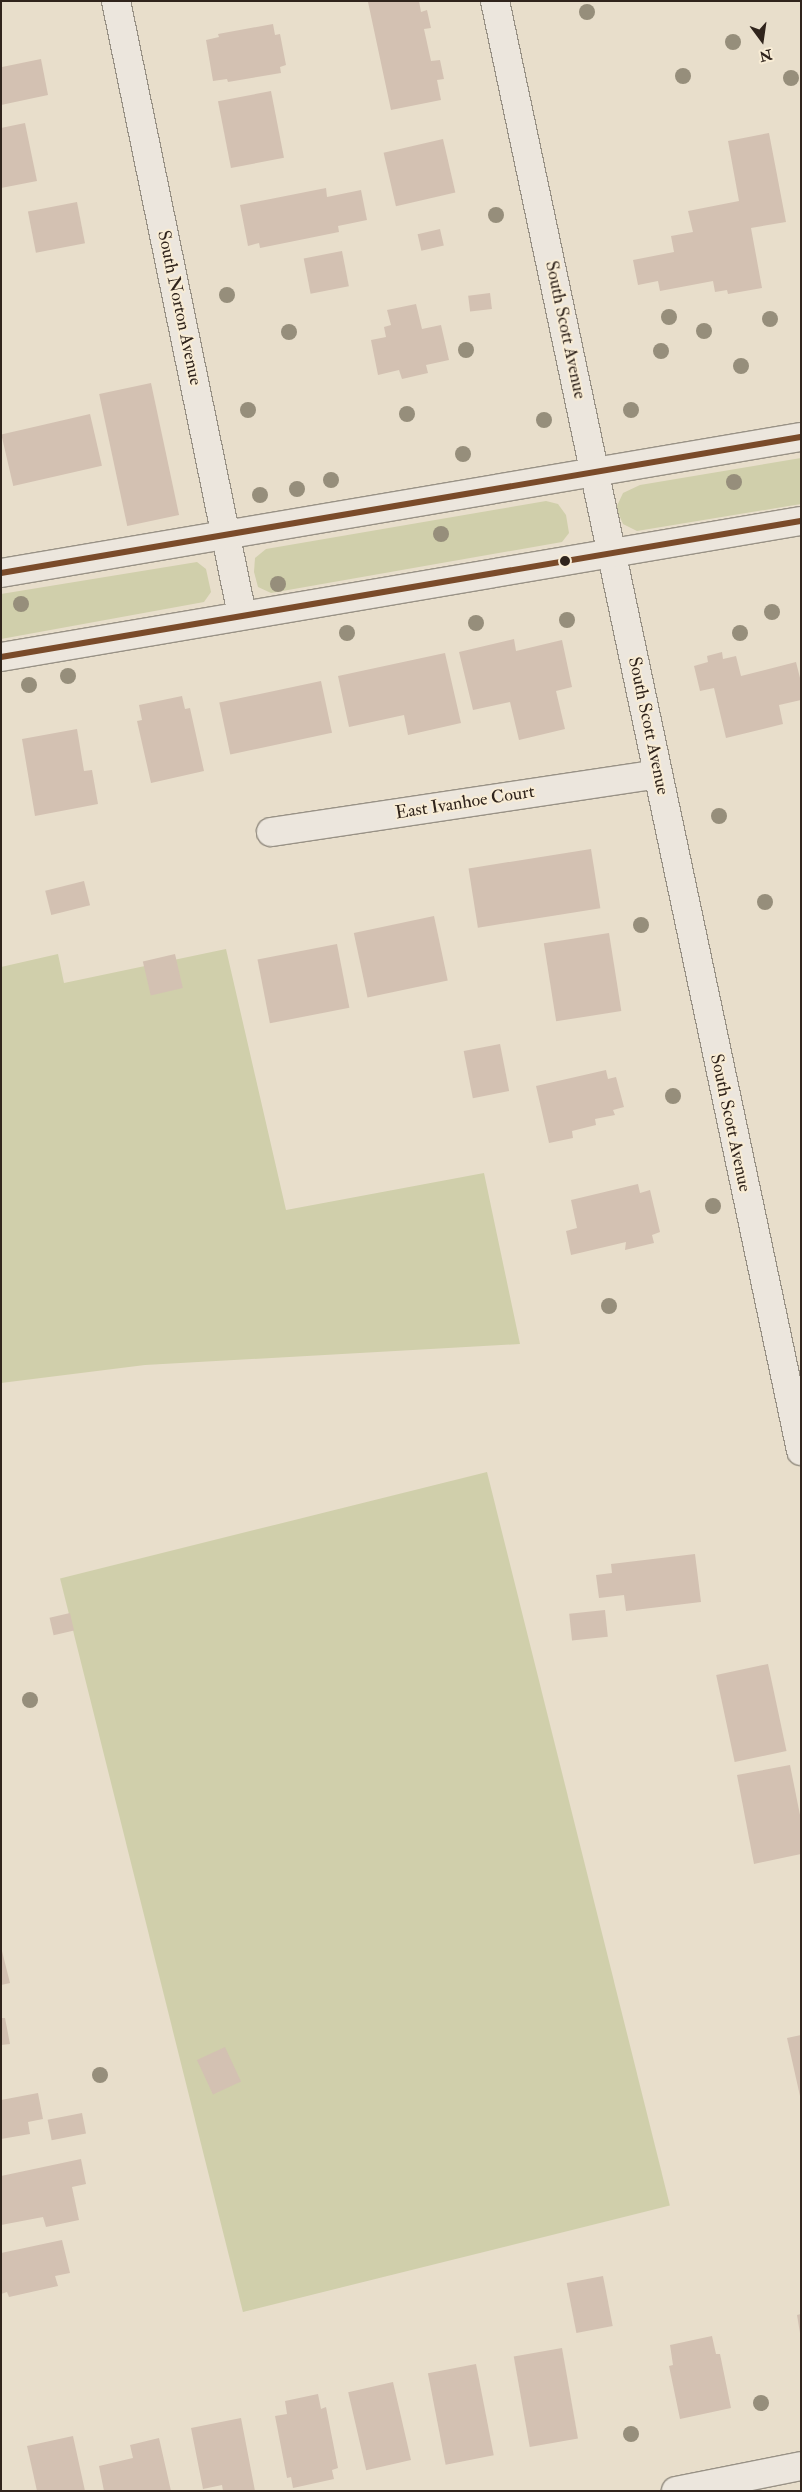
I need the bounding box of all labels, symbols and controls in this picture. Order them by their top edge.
north arrow [737,15,787,65]
text: N [758,45,774,65]
street label: South Norton Avenue [152,229,206,387]
street label: South Scott Avenue [540,259,590,401]
unlabelled marker [560,556,570,566]
street label: South Scott Avenue [623,655,673,797]
street label: East Ivanhoe Court [394,781,536,825]
street label: South Scott Avenue [705,1052,755,1194]

